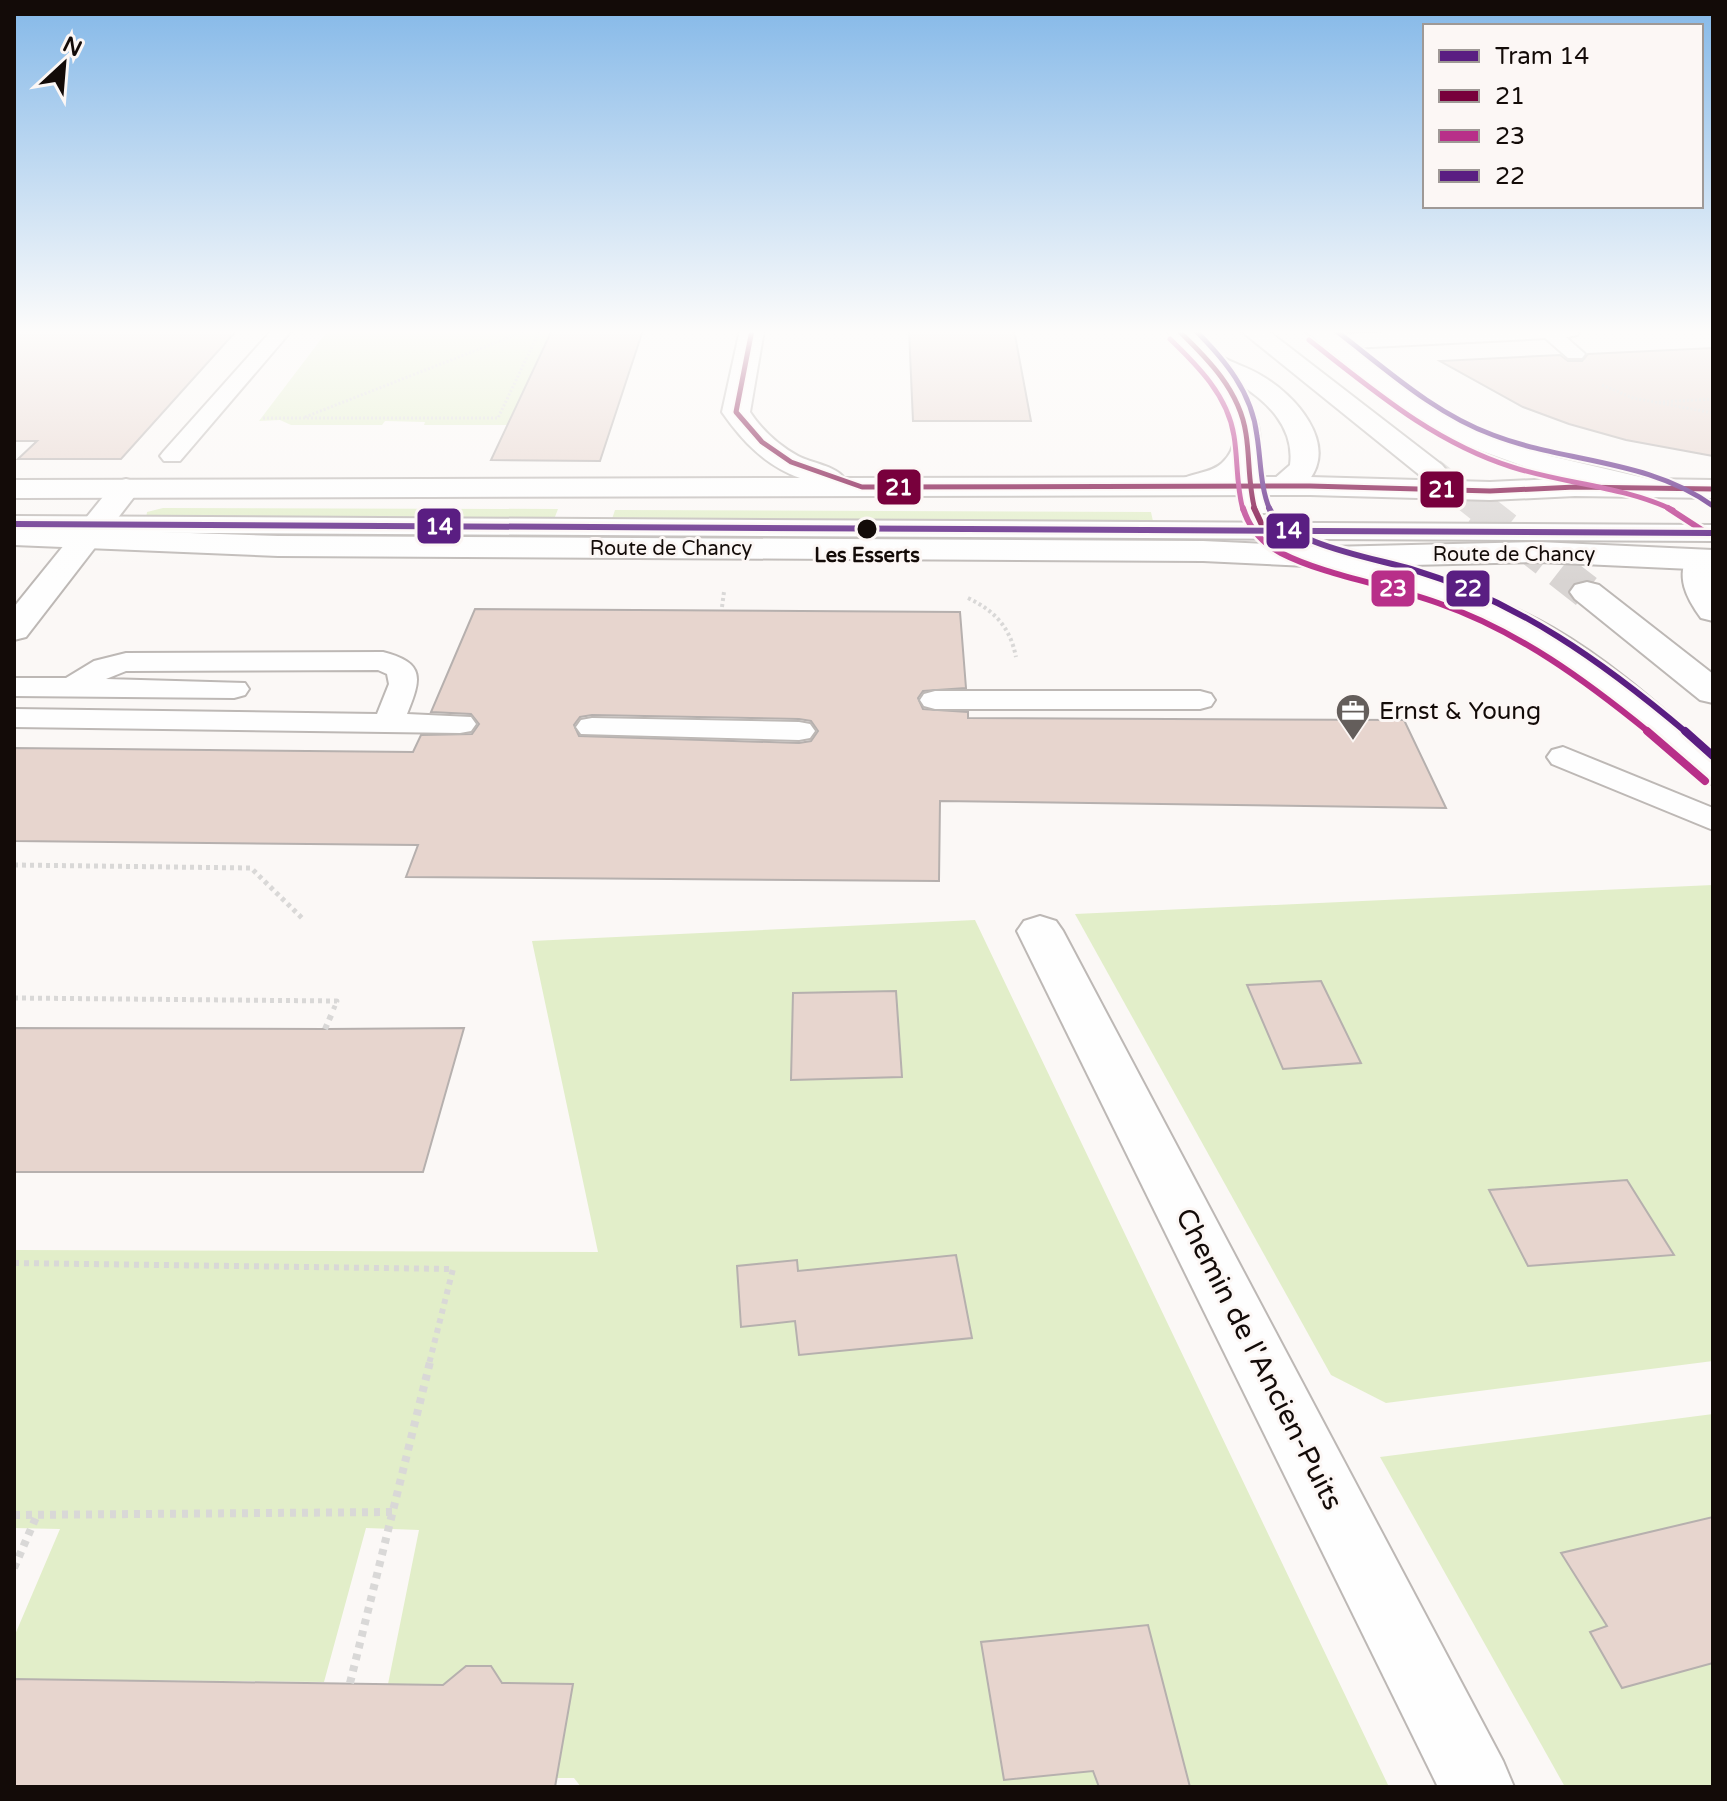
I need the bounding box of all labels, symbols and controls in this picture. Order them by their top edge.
north arrow [24,24,104,104]
legend [1423,24,1703,208]
text: N [59,31,86,62]
text: Tram 14 [1495,42,1589,71]
text: 21 [1495,82,1525,111]
text: 23 [1495,122,1525,151]
text: 22 [1495,162,1525,191]
line badge: 21 [876,468,922,506]
line badge: 21 [1419,470,1465,509]
text: 21 [885,475,913,501]
text: 21 [1428,477,1456,503]
line badge: 14 [416,507,462,545]
line badge: 14 [1265,512,1311,550]
text: 14 [425,514,453,540]
marker: Les Esserts [855,517,879,541]
text: 14 [1274,518,1302,544]
street label: Route de Chancy [590,537,753,561]
street label: Route de Chancy [1433,543,1596,567]
place label: Les Esserts [814,544,920,568]
line badge: 23 [1370,569,1416,608]
line badge: 22 [1445,569,1491,608]
text: 23 [1379,576,1407,602]
text: 22 [1454,576,1482,602]
office icon: Ernst & Young [1334,692,1372,742]
place label: Ernst & Young [1379,697,1541,726]
street label: Chemin de l'Ancien-Puits [1168,1202,1350,1516]

